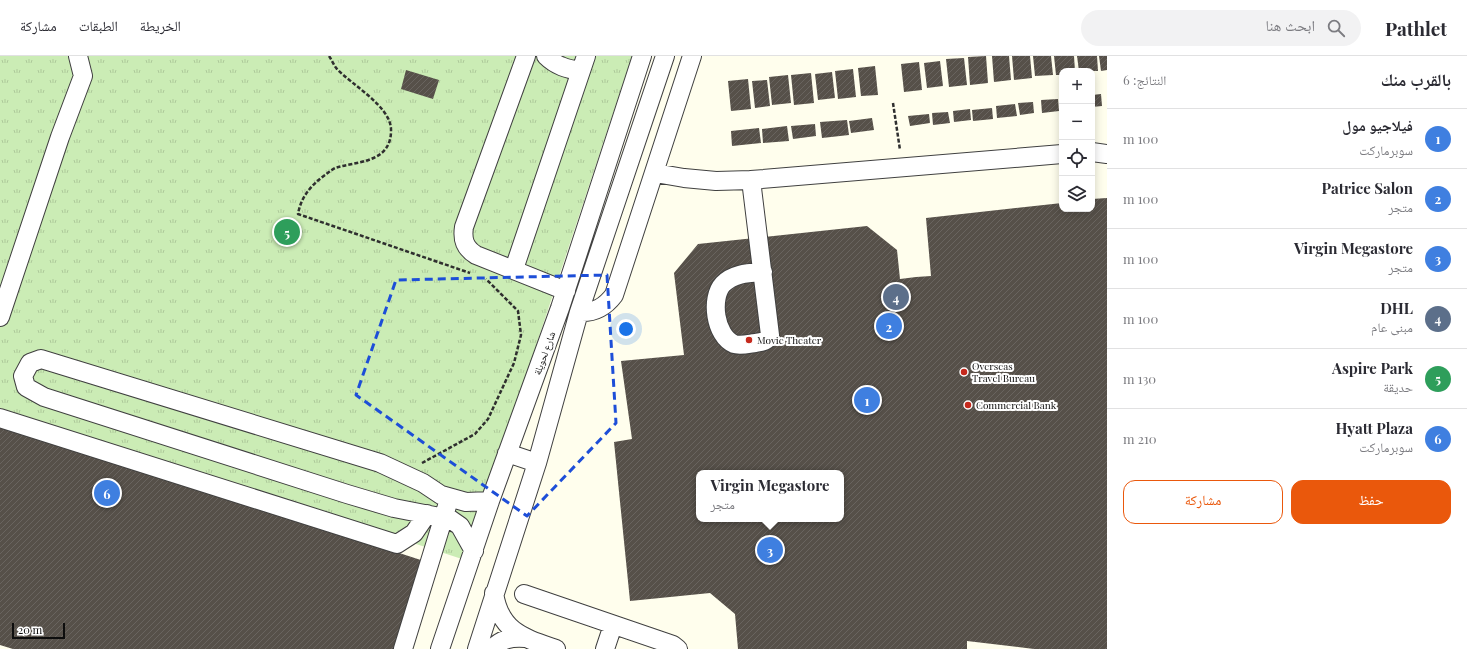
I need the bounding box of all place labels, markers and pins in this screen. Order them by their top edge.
pin: 5 [274,217,300,247]
pin: 4 [883,282,909,312]
pin: 2 [876,311,902,341]
place label: Movie Theater [757,333,822,347]
marker: Movie Theater [744,335,754,345]
place label: Overseas Travel Bureau [972,359,1035,385]
marker: Overseas Travel Bureau [959,367,969,377]
pin: 1 [854,385,880,415]
place label: Commercial Bank [976,398,1057,412]
marker: Commercial Bank [963,400,973,410]
pin: 6 [94,478,120,508]
pin: 3 [757,535,783,565]

